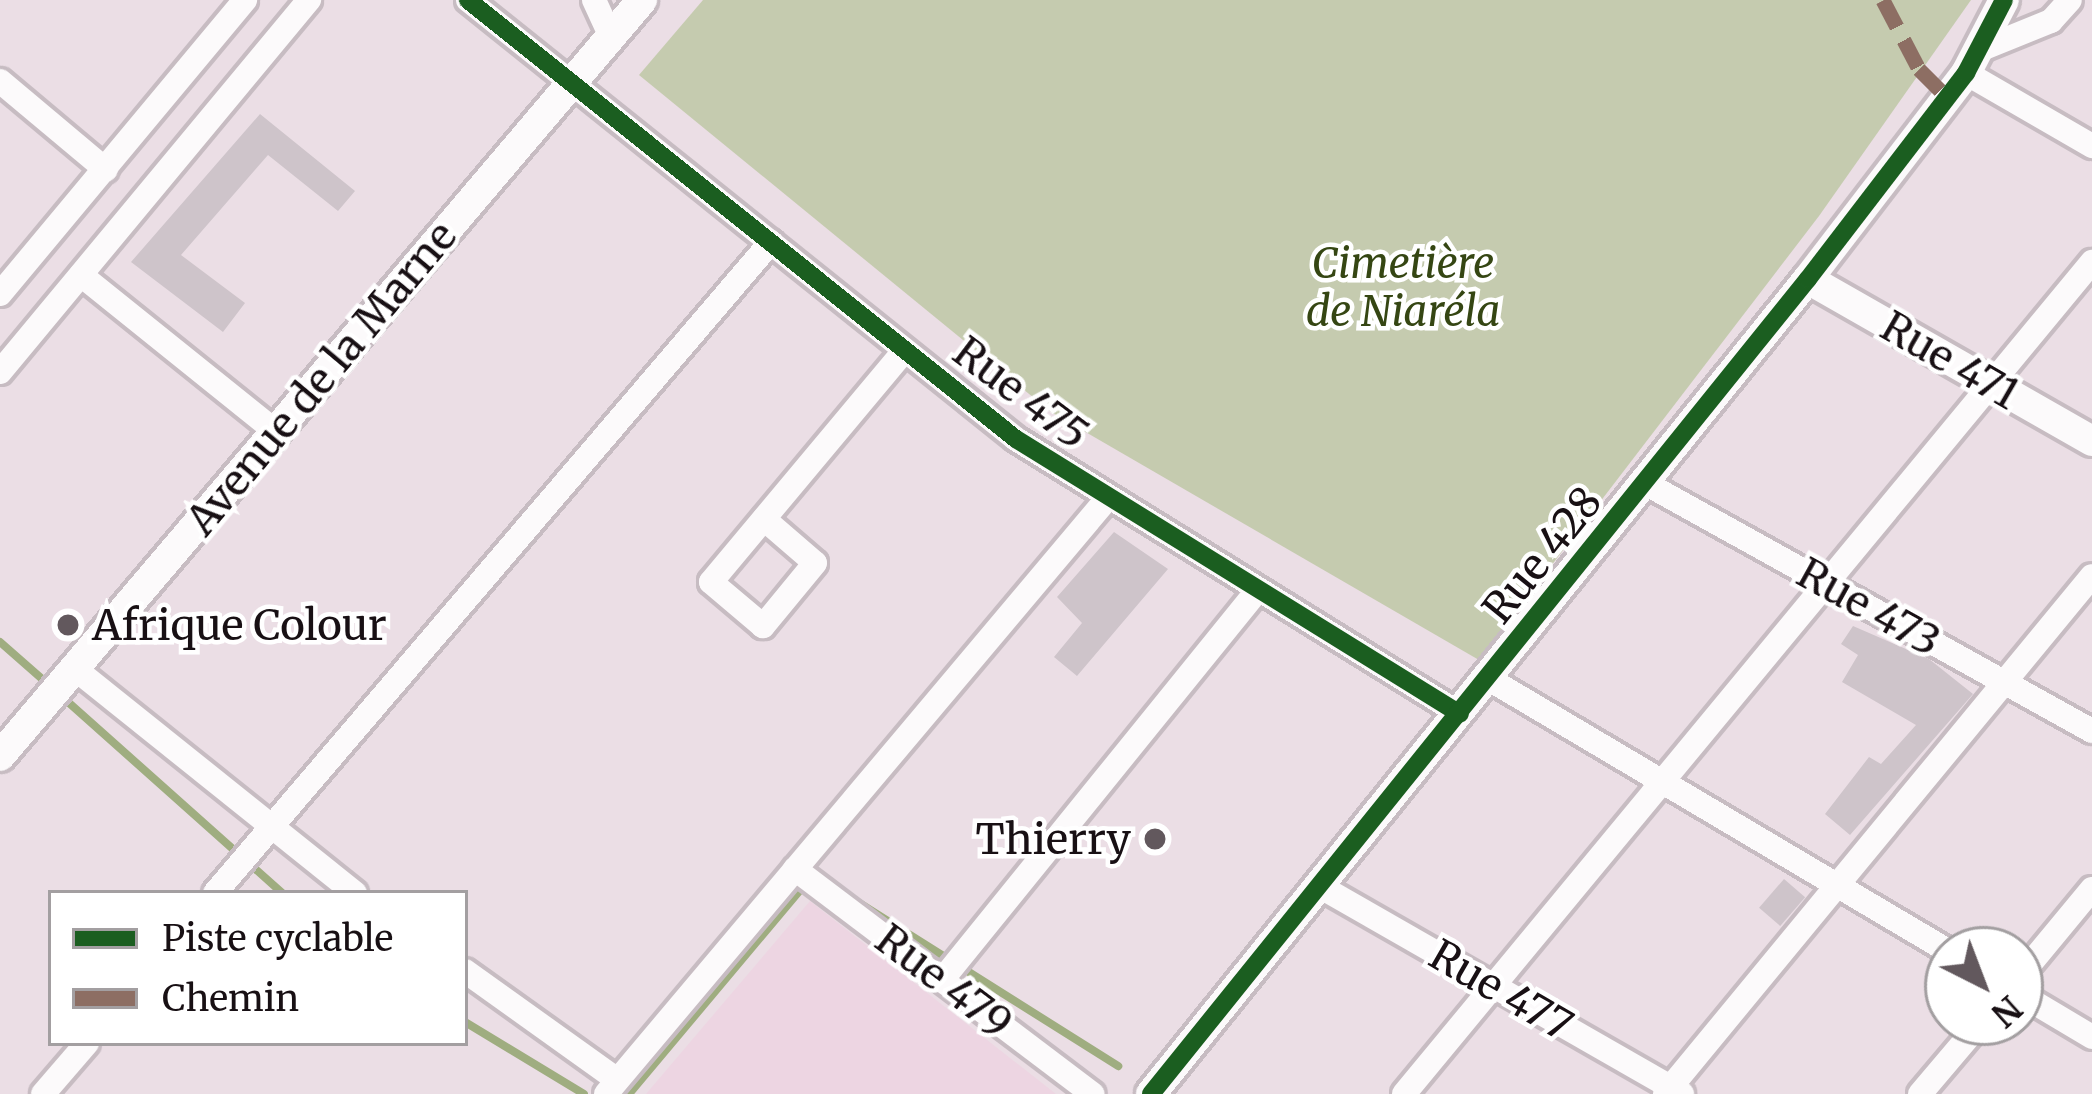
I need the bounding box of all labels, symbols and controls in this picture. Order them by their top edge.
street label: Avenue de la Marne [175,211,467,545]
park label: Cimetière de Niaréla [1306,238,1500,336]
street label: Rue 471 [1872,301,2028,419]
street label: Rue 475 [944,326,1098,460]
street label: Rue 428 [1472,477,1612,633]
street label: Rue 473 [1789,547,1949,667]
place label: Afrique Colour [92,600,387,650]
marker: Afrique Colour [55,612,81,638]
place label: Thierry [976,814,1131,864]
marker: Thierry [1142,826,1168,852]
legend [48,890,468,1046]
street label: Rue 479 [866,914,1022,1048]
text: Piste cyclable [162,916,393,961]
north arrow [1924,926,2044,1046]
street label: Rue 477 [1421,929,1581,1051]
text: Chemin [162,976,299,1021]
text: N [1983,987,2030,1035]

